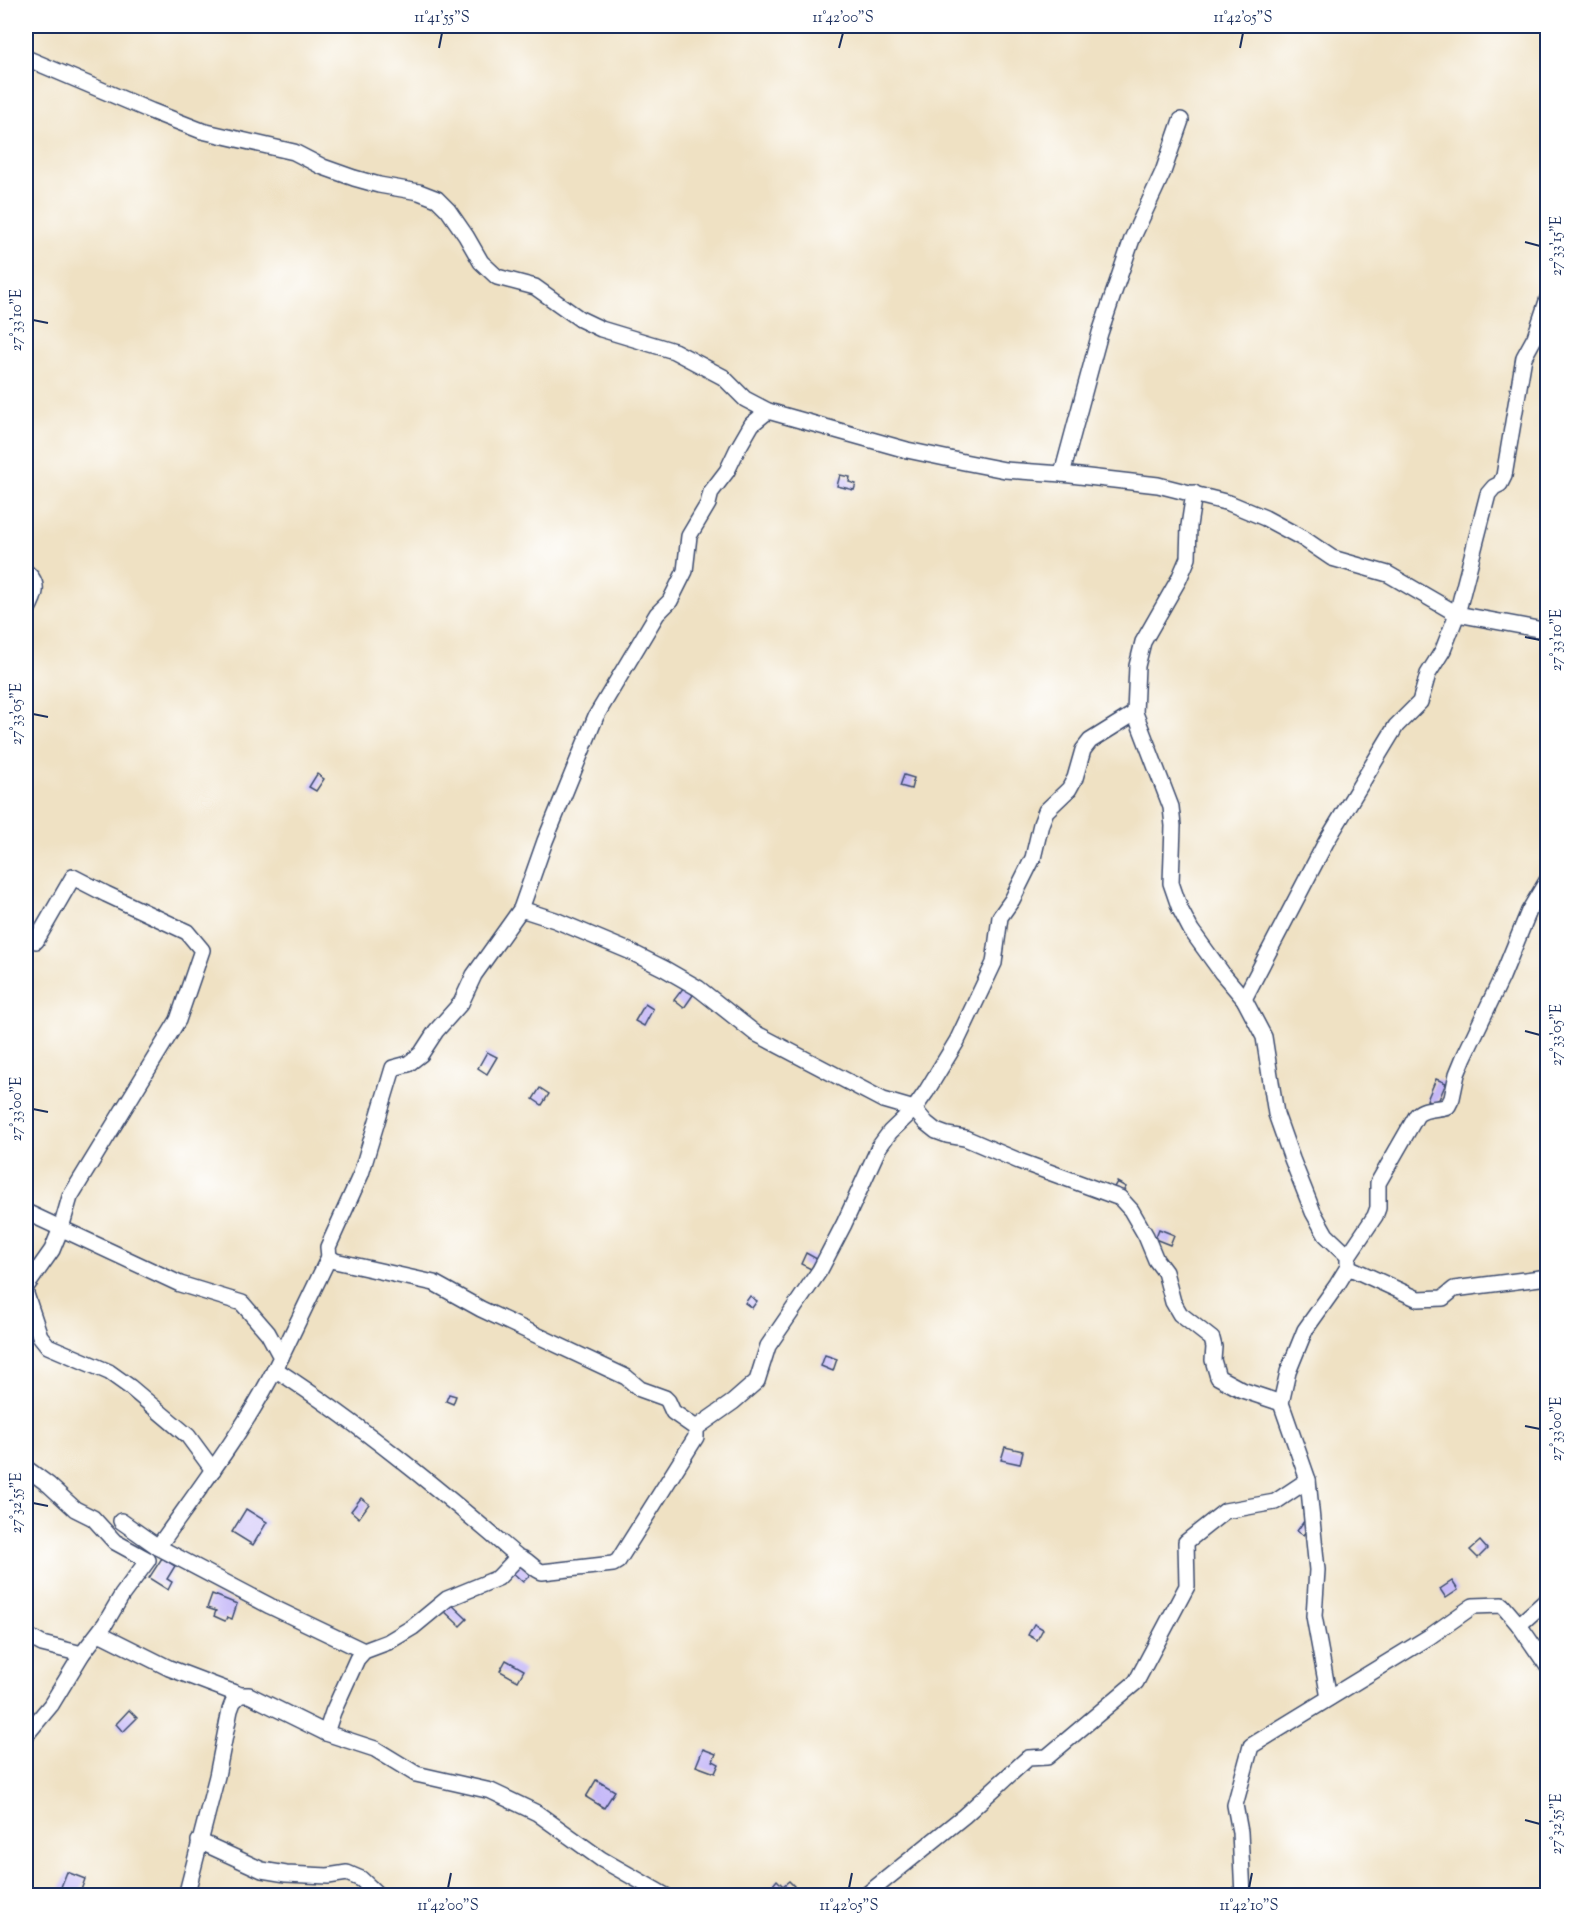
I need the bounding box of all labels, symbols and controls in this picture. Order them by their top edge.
text: 11°41'55"S [414,8,470,29]
text: 11°42'00"S [812,8,874,29]
text: 11°42'05"S [1214,8,1272,29]
text: 27°33'15"E [1547,216,1568,276]
text: 27°33'10"E [7,289,28,351]
text: 27°33'10"E [1547,609,1568,671]
text: 27°33'05"E [7,683,28,745]
text: 27°33'05"E [1547,1004,1568,1066]
text: 27°33'00"E [7,1077,28,1141]
text: 27°33'00"E [1547,1397,1568,1461]
text: 27°32'55"E [7,1472,28,1534]
text: 27°32'55"E [1547,1793,1568,1855]
text: 11°42'00"S [417,1896,479,1917]
text: 11°42'05"S [820,1896,878,1917]
text: 11°42'10"S [1219,1896,1279,1917]

